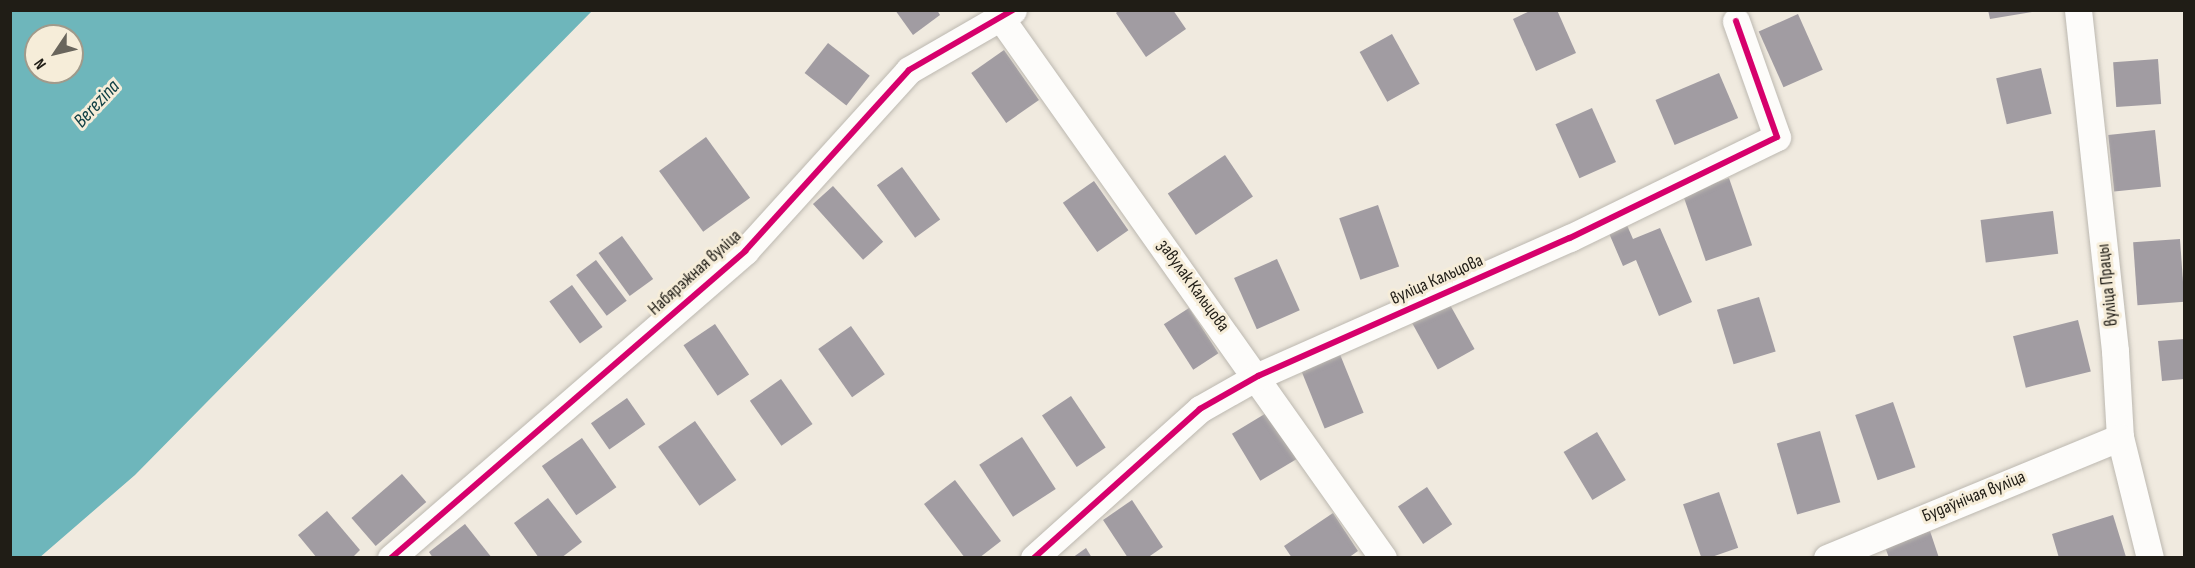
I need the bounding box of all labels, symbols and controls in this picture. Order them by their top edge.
north arrow [24,24,84,84]
text: N [30,55,51,72]
water label: Berezina [69,75,125,133]
street label: Набярэжная вуліца [644,226,746,320]
street label: завулак Кальцова [1152,236,1234,336]
street label: вуліца Працы [2093,243,2123,327]
street label: вуліца Кальцова [1387,250,1487,310]
street label: Будаўнічая вуліца [1919,467,2029,527]

